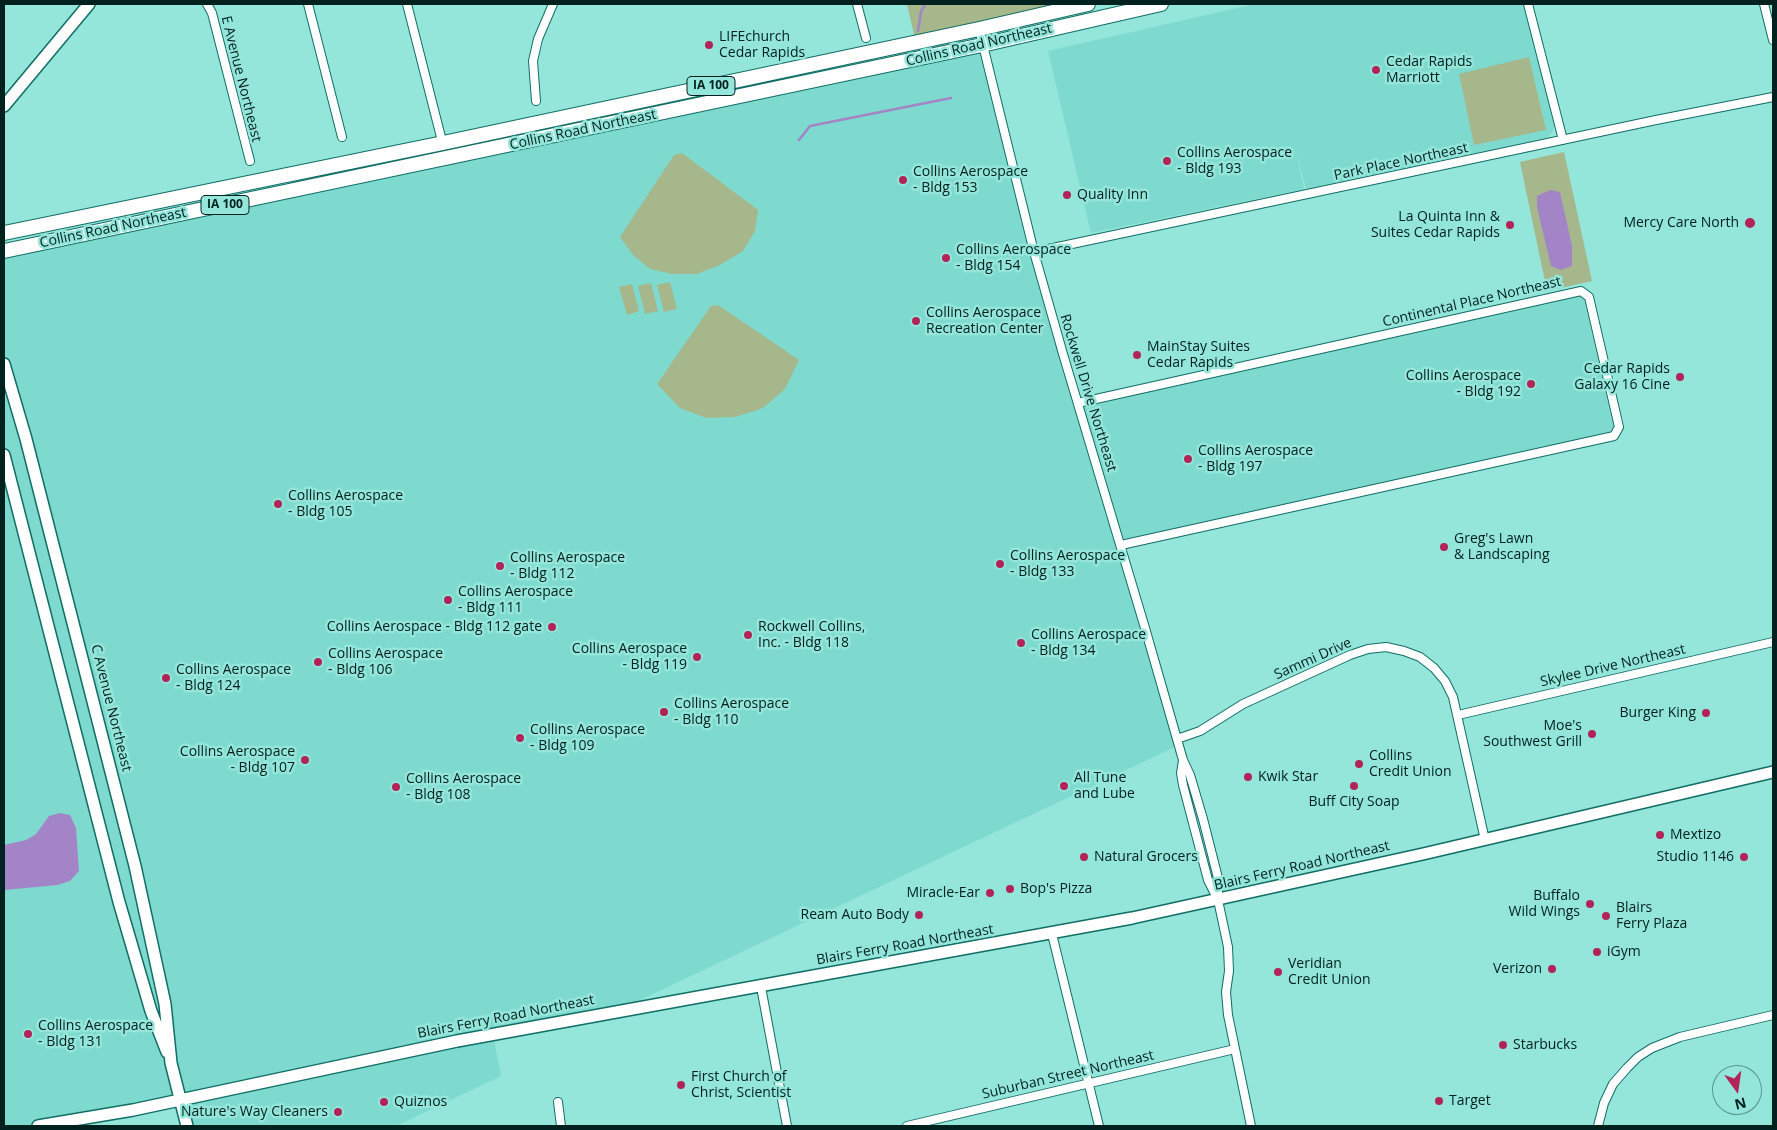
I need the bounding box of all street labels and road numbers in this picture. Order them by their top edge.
street label: E Avenue Northeast [217,14,265,144]
street label: Collins Road Northeast [904,20,1054,70]
road number: IA 100 [687,76,735,95]
street label: Collins Road Northeast [508,106,658,154]
street label: Park Place Northeast [1333,140,1469,184]
road number: IA 100 [201,196,249,214]
street label: Collins Road Northeast [38,204,188,252]
street label: Continental Place Northeast [1381,273,1563,331]
street label: Rockwell Drive Northeast [1056,312,1120,474]
street label: Sammi Drive [1272,634,1354,684]
street label: Skylee Drive Northeast [1539,641,1687,691]
street label: C Avenue Northeast [87,643,135,773]
street label: Blairs Ferry Road Northeast [1213,838,1391,894]
street label: Blairs Ferry Road Northeast [815,921,995,969]
street label: Blairs Ferry Road Northeast [416,992,596,1042]
street label: Suburban Street Northeast [980,1047,1156,1103]

